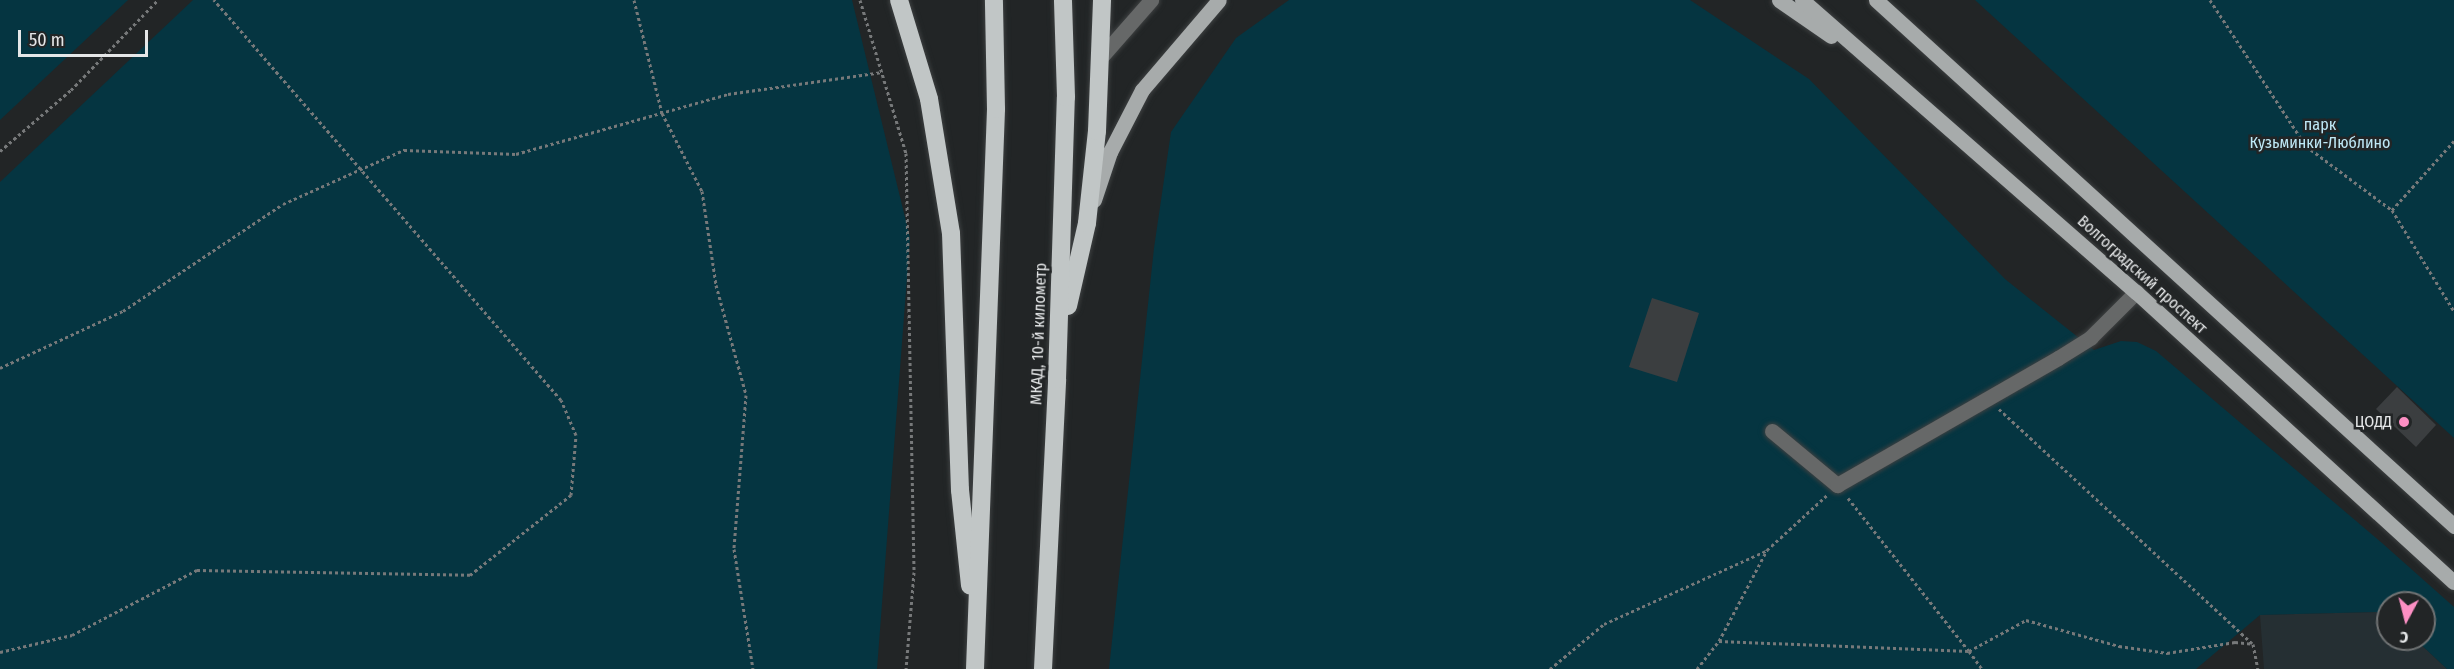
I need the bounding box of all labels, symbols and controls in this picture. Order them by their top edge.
scale bar [21,18,152,56]
text: 50 m [29,29,65,51]
park label: парк Кузьминки-Люблино [2250,115,2390,153]
street label: Волгоградский проспект [2073,212,2211,338]
street label: МКАД, 10-й километр [1027,263,1051,405]
place label: ЦОДД [2355,412,2392,432]
marker: ЦОДД [2397,415,2411,429]
north arrow [2376,591,2436,651]
text: С [2399,627,2409,647]

